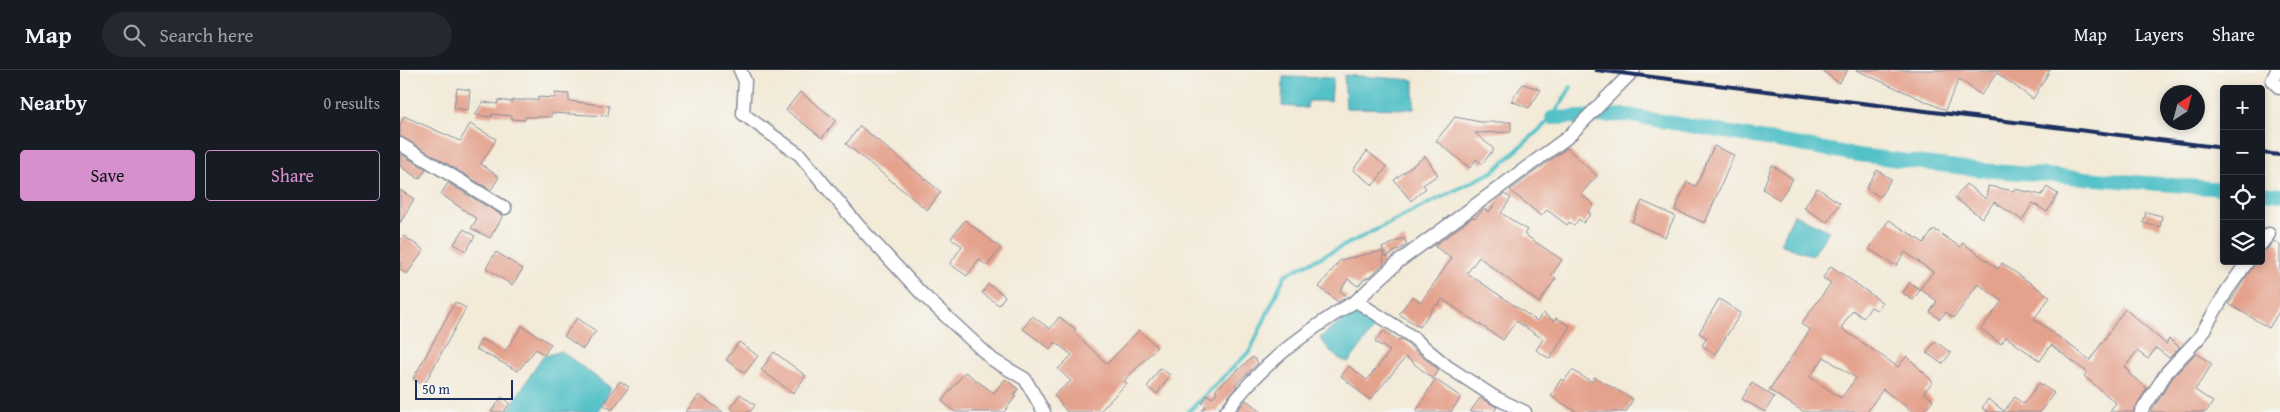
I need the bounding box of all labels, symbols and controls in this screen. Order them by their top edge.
search box [102,12,452,57]
text: Map [25,17,72,52]
icon: search [120,21,148,49]
text: Search here [160,21,253,49]
text: Map [2074,21,2107,48]
text: Layers [2135,21,2184,48]
text: Share [2212,21,2255,48]
north arrow [2160,85,2205,130]
map controls [2220,85,2265,265]
button: + [2220,85,2265,130]
text: Nearby [20,87,87,118]
text: 0 results [323,91,380,115]
button: − [2220,130,2265,175]
button: Save [20,150,195,201]
button: Share [205,150,380,201]
button: locate [2220,175,2265,220]
button: layers [2220,220,2265,265]
scale bar [415,377,512,400]
text: 50 m [422,379,450,399]

